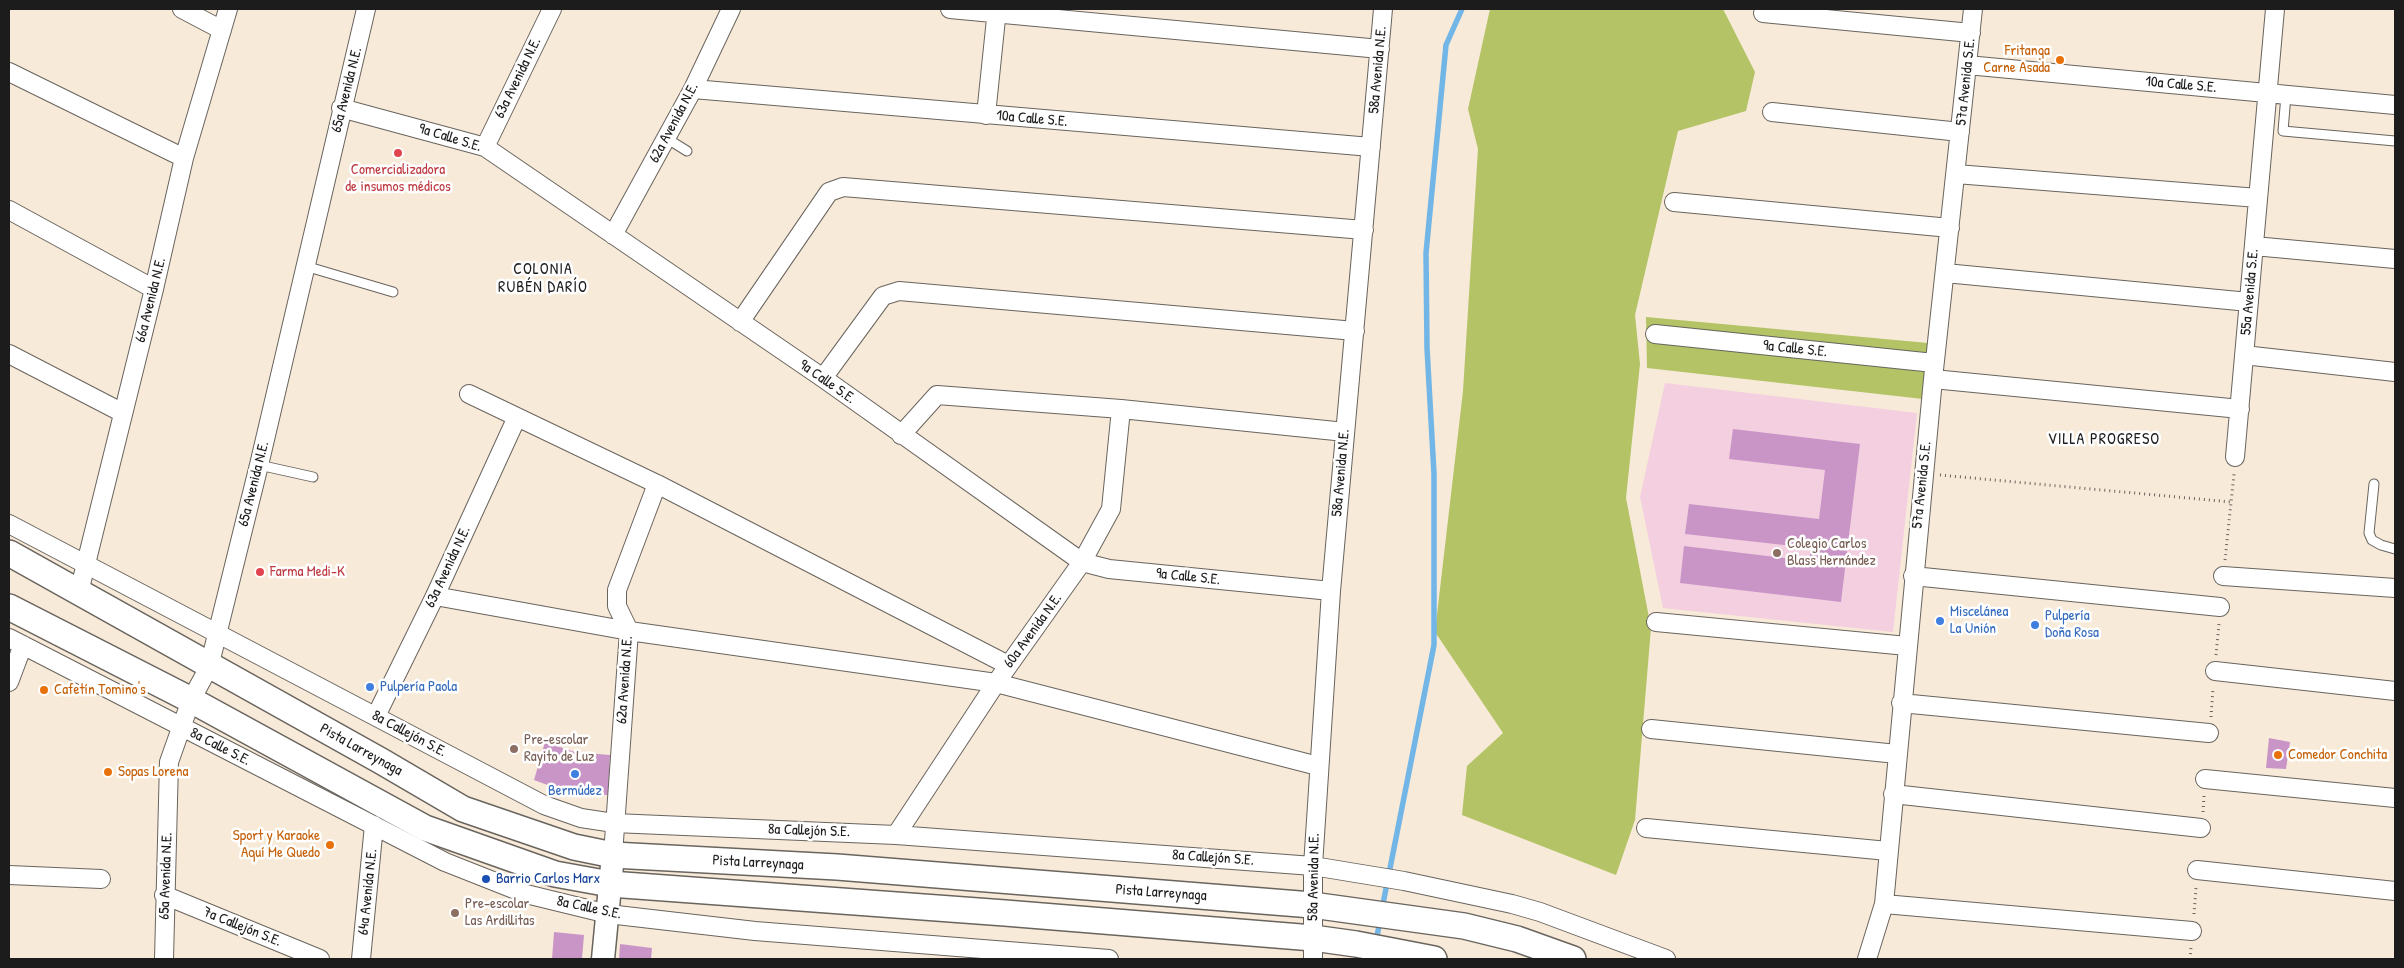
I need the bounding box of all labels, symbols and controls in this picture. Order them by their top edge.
street label: 58a Avenida N.E. [1365,25,1391,115]
street label: 63a Avenida N.E. [491,35,545,121]
street label: 57a Avenida S.E. [1952,37,1980,127]
place label: Fritanga Carne Asada [1983,42,2050,77]
street label: 65a Avenida N.E. [328,45,366,135]
marker: Fritanga Carne Asada [2054,54,2066,66]
street label: 10a Calle S.E. [2145,73,2217,97]
street label: 62a Avenida N.E. [645,80,703,166]
street label: 10a Calle S.E. [996,107,1068,131]
street label: 9a Calle S.E. [416,120,484,156]
marker: Comercializadora de insumos médicos [392,147,404,159]
place label: Comercializadora de insumos médicos [345,161,451,196]
street label: 55a Avenida S.E. [2237,248,2263,336]
street label: 66a Avenida N.E. [132,256,170,344]
district label: COLONIA RUBÉN DARÍO [497,260,589,298]
street label: 9a Calle S.E. [1762,337,1828,361]
street label: 9a Calle S.E. [795,356,859,408]
street label: 58a Avenida N.E. [1328,428,1354,518]
district label: VILLA PROGRESO [2046,430,2162,450]
street label: 65a Avenida N.E. [235,439,273,529]
street label: 57a Avenida S.E. [1908,440,1936,530]
street label: 63a Avenida N.E. [421,523,475,611]
place label: Colegio Carlos Blass Hernández [1787,535,1876,570]
marker: Colegio Carlos Blass Hernández [1771,547,1783,559]
place label: Farma Medi-K [270,563,345,581]
street label: 9a Calle S.E. [1155,565,1221,589]
marker: Farma Medi-K [254,566,266,578]
street label: 60a Avenida N.E. [1000,590,1066,672]
place label: Miscelánea La Unión [1950,603,2008,638]
place label: Pulpería Doña Rosa [2045,607,2099,642]
marker: Miscelánea La Unión [1934,615,1946,627]
marker: Pulpería Doña Rosa [2029,619,2041,631]
street label: 62a Avenida N.E. [613,635,637,725]
place label: Pulpería Paola [380,678,457,696]
place label: Cafetín Tomino's [54,681,146,699]
marker: Pulpería Paola [364,681,376,693]
marker: Cafetín Tomino's [38,684,50,696]
street label: 8a Callejón S.E. [369,707,449,761]
street label: Pista Larreynaga [317,720,405,780]
street label: 8a Calle S.E. [187,724,253,770]
place label: Pre-escolar Rayito de Luz [524,731,594,766]
marker: Pre-escolar Rayito de Luz [508,743,520,755]
place label: Comedor Conchita [2288,746,2387,764]
marker: Comedor Conchita [2272,749,2284,761]
place label: Sopas Lorena [118,763,188,781]
marker: Sopas Lorena [102,766,114,778]
marker: Bermúdez [569,768,581,780]
place label: Bermúdez [548,782,602,800]
street label: 8a Callejón S.E. [768,821,850,841]
place label: Sport y Karaoke Aquí Me Quedo [233,827,320,862]
street label: 65a Avenida N.E. [155,832,177,920]
street label: 58a Avenida N.E. [1304,833,1324,921]
marker: Sport y Karaoke Aquí Me Quedo [324,839,336,851]
street label: 8a Callejón S.E. [1171,846,1255,870]
street label: 64a Avenida N.E. [355,848,381,936]
street label: Pista Larreynaga [712,852,804,874]
place label: Barrio Carlos Marx [496,870,600,888]
marker: Barrio Carlos Marx [480,873,492,885]
street label: Pista Larreynaga [1115,881,1207,905]
street label: 8a Calle S.E. [555,892,623,924]
place label: Pre-escolar Las Ardillitas [465,895,535,930]
street label: 7a Callejón S.E. [200,903,284,951]
marker: Pre-escolar Las Ardillitas [449,907,461,919]

